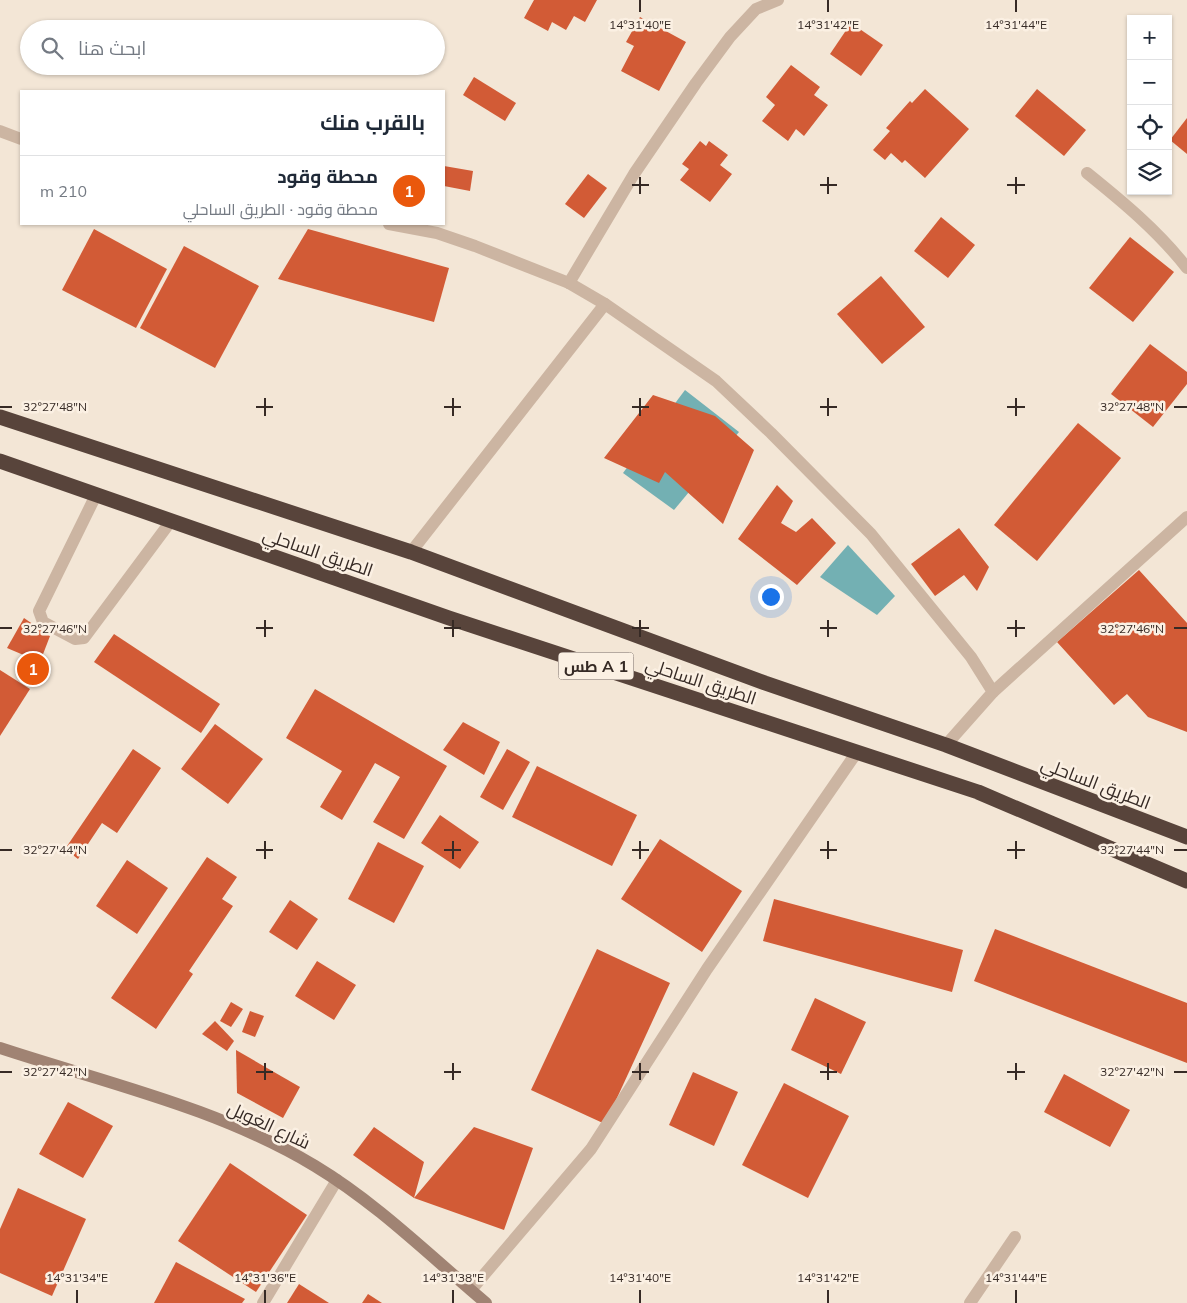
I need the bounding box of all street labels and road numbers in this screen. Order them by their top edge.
street label: الطريق الساحلي [259,522,376,584]
road number: طس A 1 [558,652,634,679]
street label: الطريق الساحلي [642,652,759,713]
street label: الطريق الساحلي [1037,752,1154,817]
street label: شارع الغويل [224,1096,314,1155]

